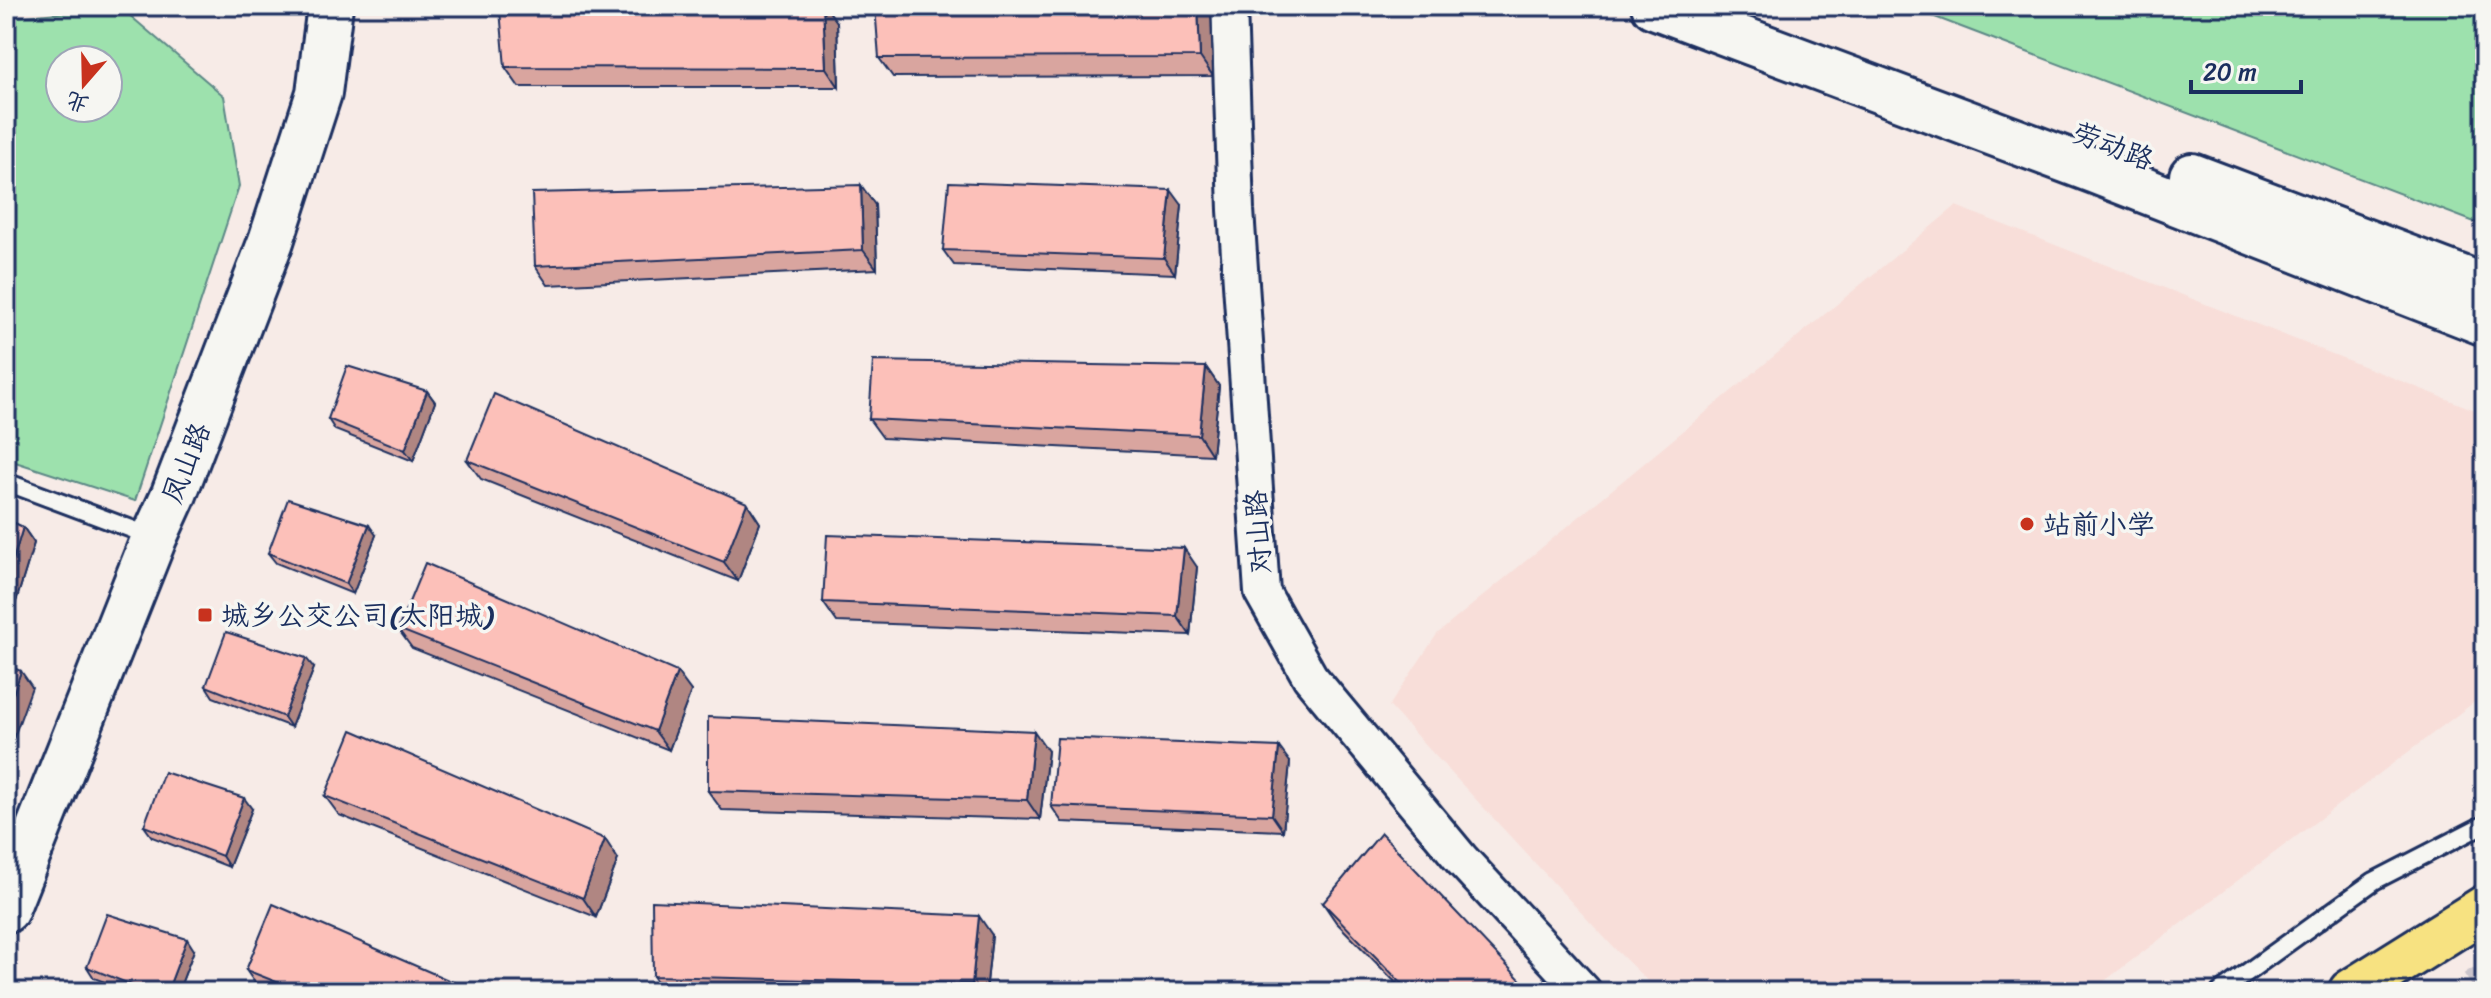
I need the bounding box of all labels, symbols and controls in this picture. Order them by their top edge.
north arrow [44,44,124,124]
scale bar [2191,44,2301,94]
text: 20 m [2203,51,2257,93]
text: 北 [60,80,94,124]
street label: 劳动路 [2065,108,2161,184]
street label: 凤山路 [148,415,224,511]
street label: 对山路 [1231,488,1285,576]
place label: 站前小学 [2043,500,2155,549]
marker: 站前小学 [2018,515,2036,533]
place label: 城乡公交公司(太阳城) [221,591,494,640]
marker: 城乡公交公司(太阳城) [196,606,214,624]

